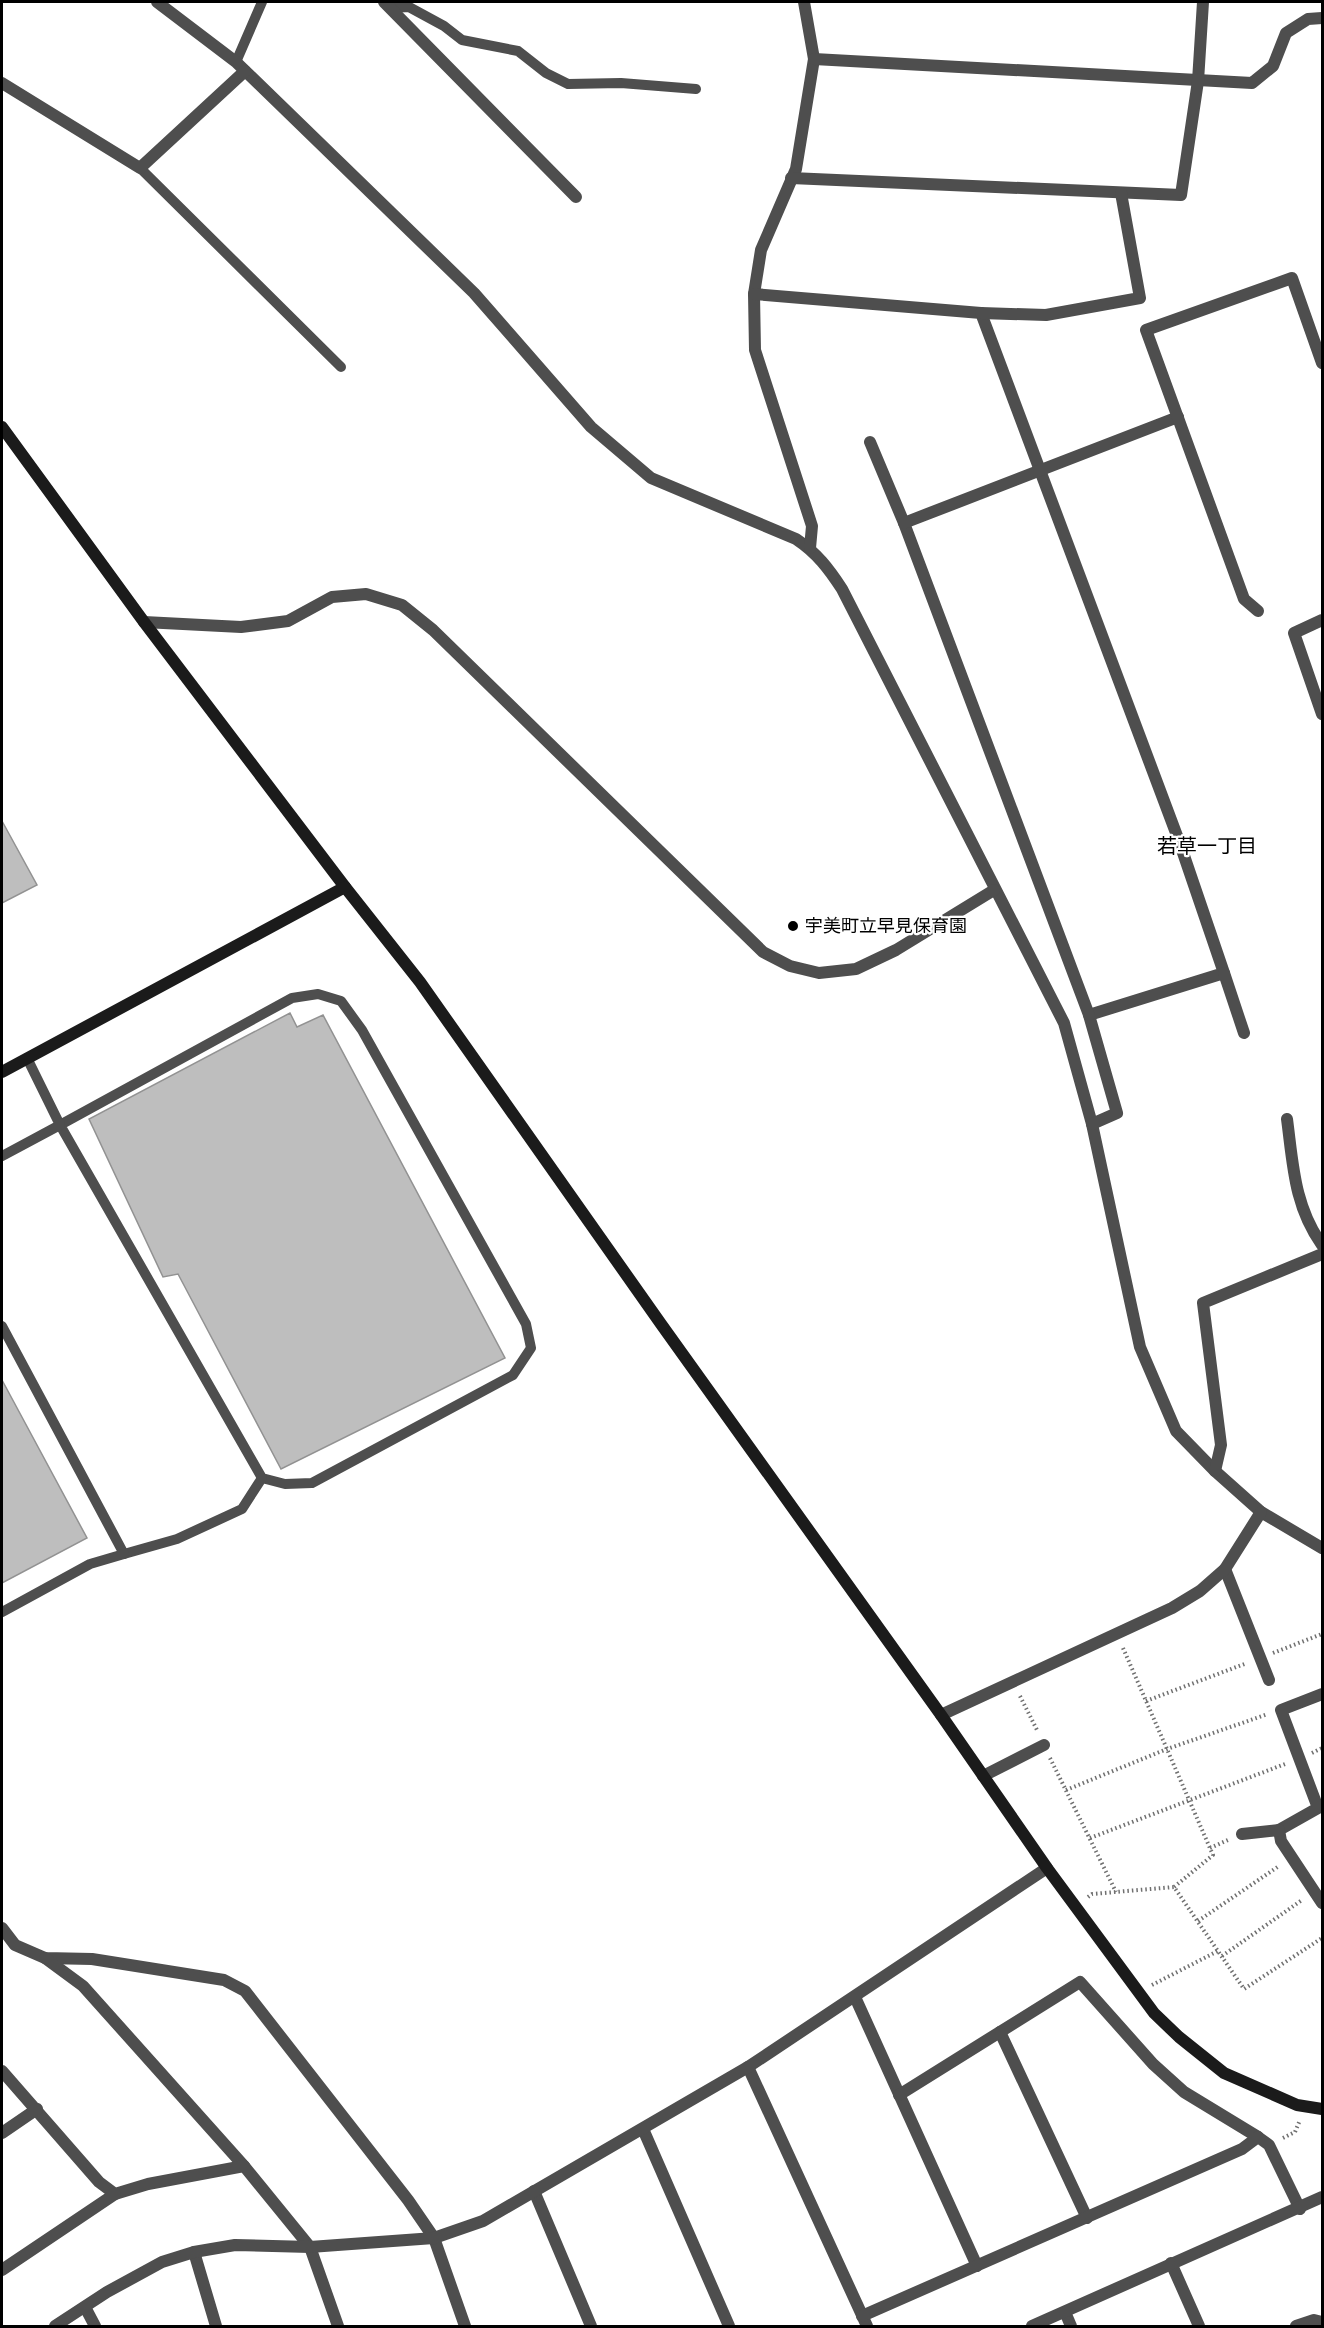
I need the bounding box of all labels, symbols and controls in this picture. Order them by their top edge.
district label: 若草一丁目 [1157,835,1257,857]
place label: 宇美町立早見保育園 [805,916,967,936]
marker: 宇美町立早見保育園 [786,919,800,933]

